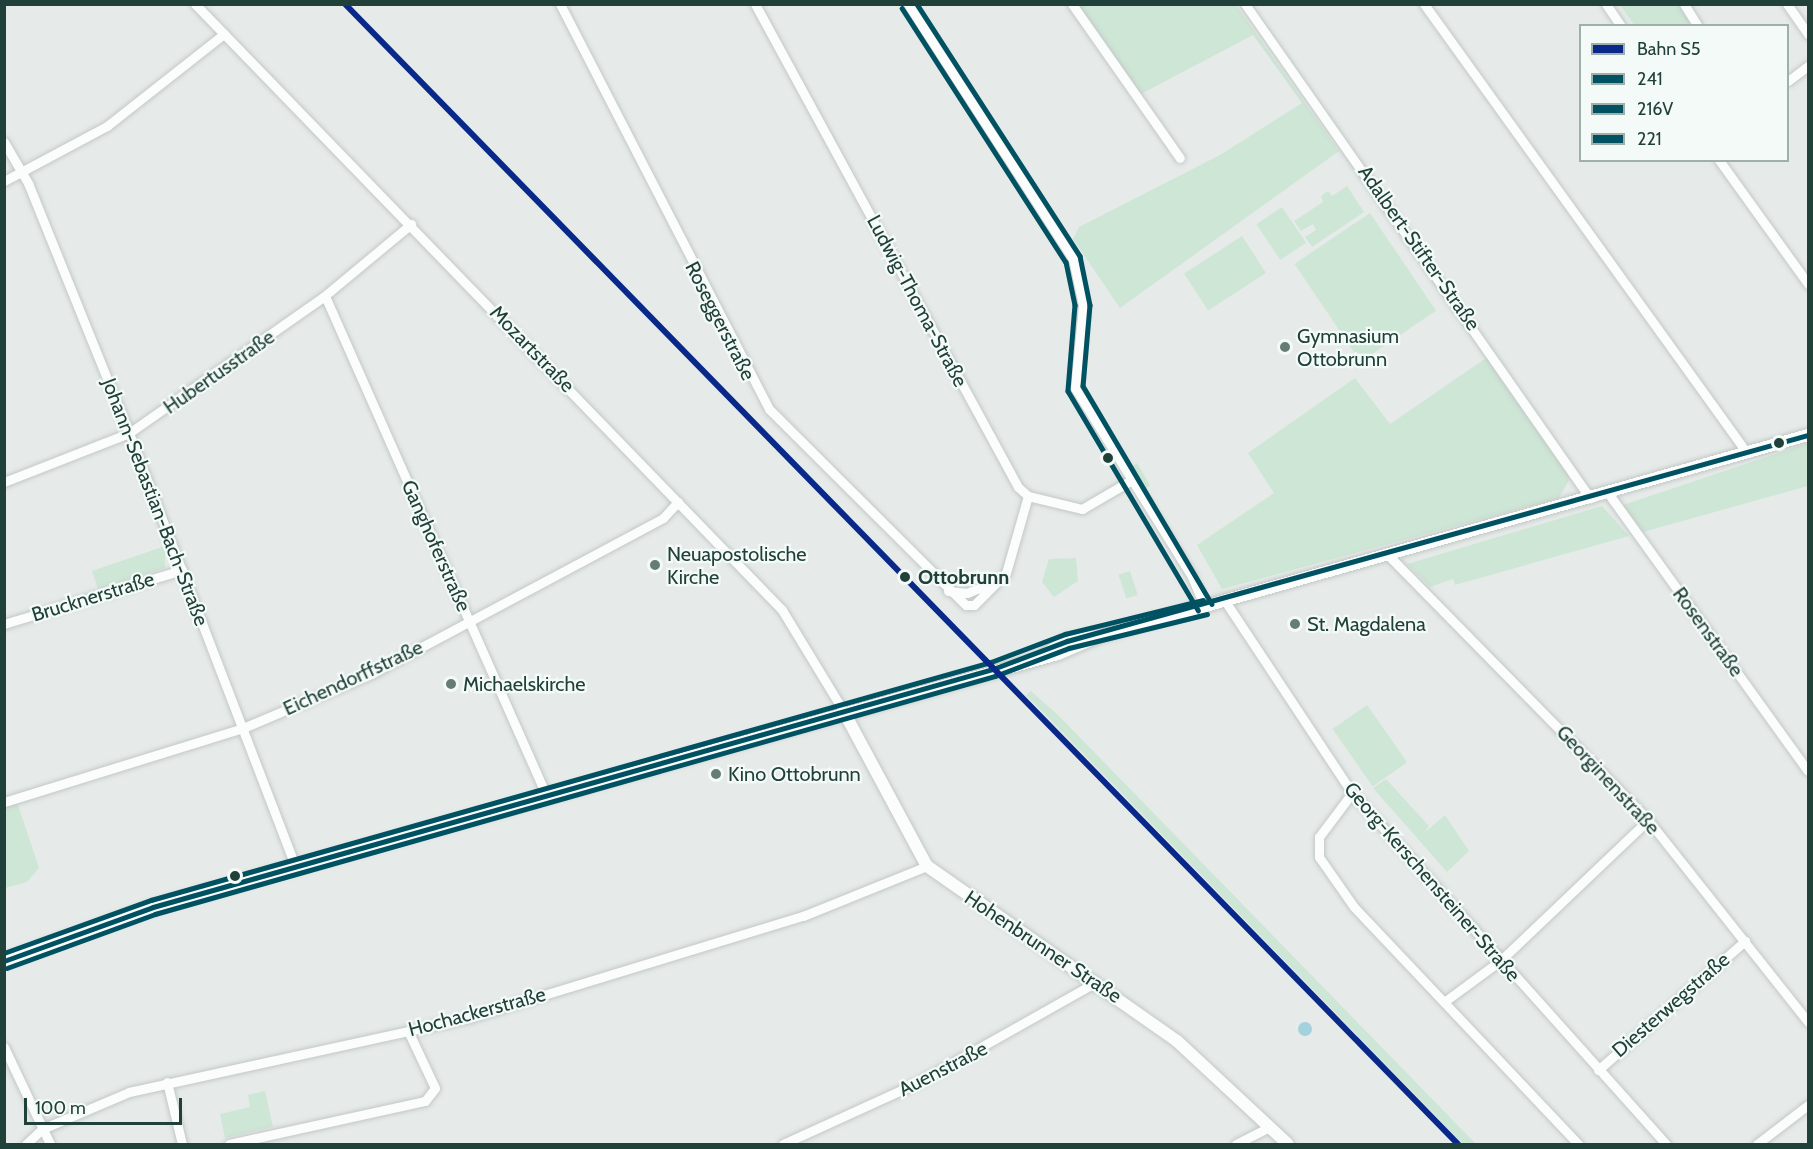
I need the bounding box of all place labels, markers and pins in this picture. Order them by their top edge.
place label: Gymnasium Ottobrunn [1297,324,1399,371]
marker: Gymnasium Ottobrunn [1278,340,1292,354]
unlabelled marker [1773,437,1785,449]
unlabelled marker [1102,452,1114,464]
place label: Neuapostolische Kirche [667,542,807,589]
marker: Neuapostolische Kirche [648,558,662,572]
place label: Ottobrunn [918,565,1009,589]
marker: Ottobrunn [896,568,914,586]
place label: St. Magdalena [1307,612,1426,636]
marker: St. Magdalena [1288,617,1302,631]
place label: Michaelskirche [463,672,585,696]
marker: Michaelskirche [444,677,458,691]
place label: Kino Ottobrunn [728,762,861,786]
marker: Kino Ottobrunn [709,767,723,781]
unlabelled marker [229,870,241,882]

